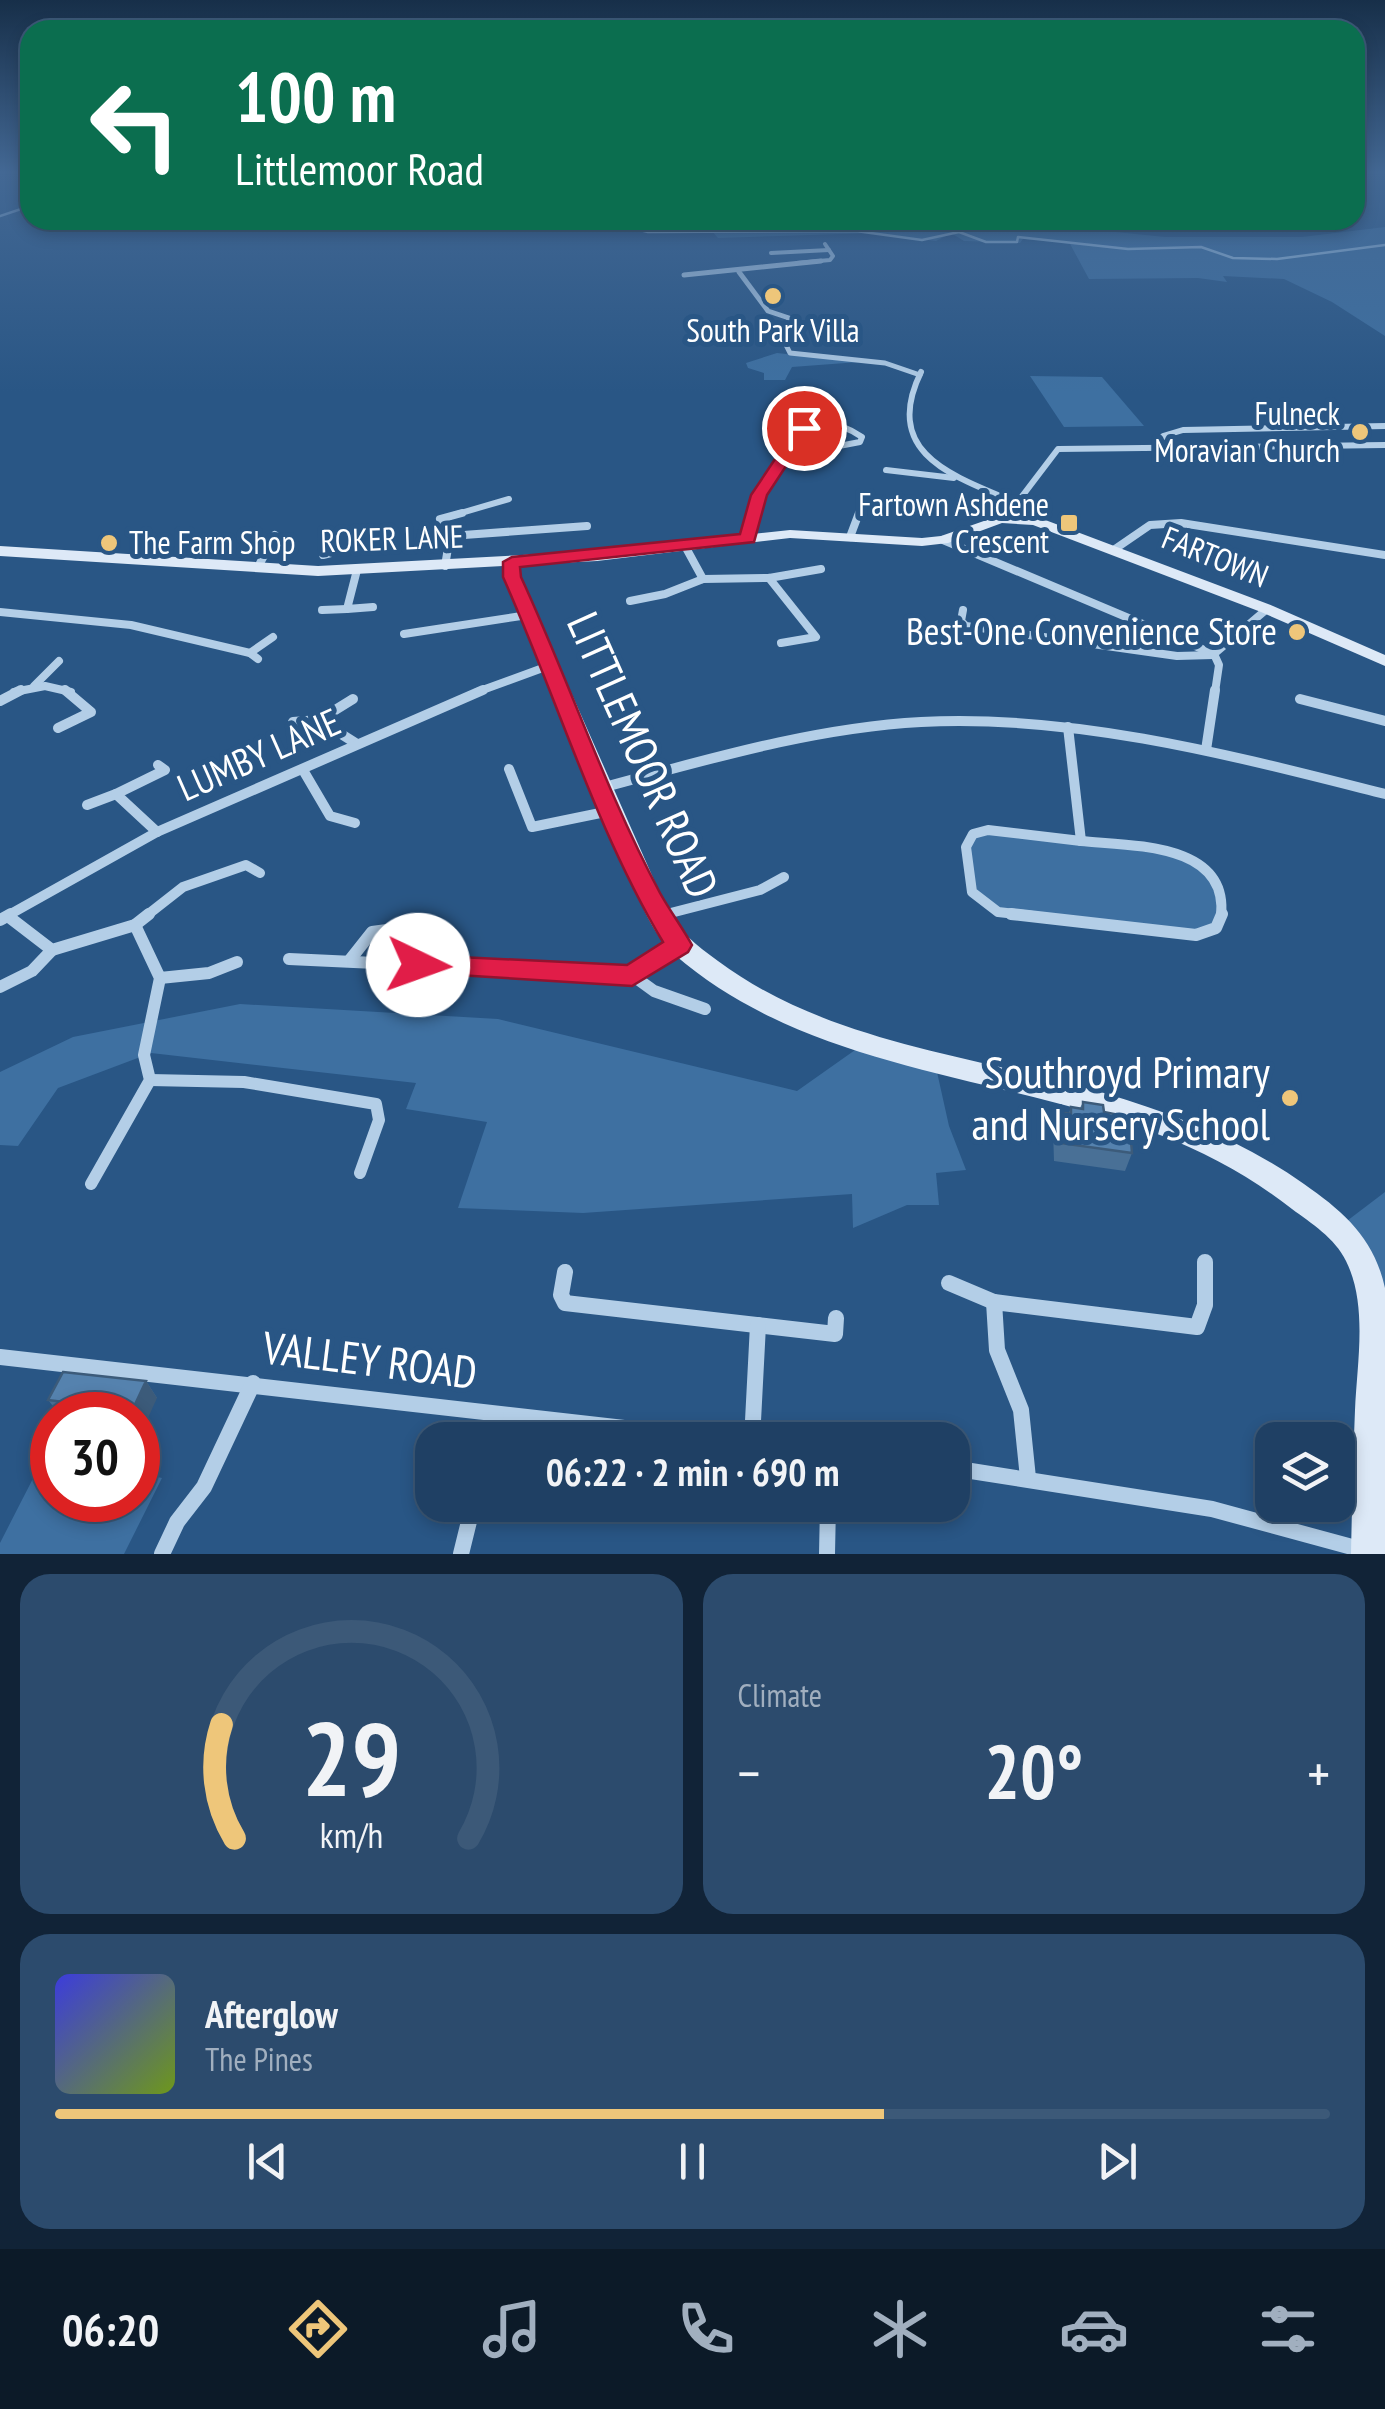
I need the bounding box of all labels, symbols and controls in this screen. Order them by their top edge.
text: 100 m [235,51,396,141]
icon: left [70,60,200,190]
text: Littlemoor Road [235,139,484,197]
marker: South Park Villa [762,285,784,307]
place label: South Park Villa [686,309,860,351]
pin [762,386,847,471]
place label: Fulneck Moravian Church [1154,392,1341,471]
icon: arrive [777,401,832,456]
marker: Fulneck Moravian Church [1349,421,1371,443]
place label: Fartown Ashdene Crescent [858,483,1049,562]
marker: Fartown Ashdene Crescent [1058,512,1080,534]
street label: ROKER LANE [320,515,464,561]
street label: FARTOWN [1156,516,1275,596]
place label: The Farm Shop [129,521,295,563]
marker: The Farm Shop [98,532,120,554]
street label: LITTLEMOOR ROAD [555,603,733,906]
place label: Best-One Convenience Store [906,606,1277,655]
marker: Best-One Convenience Store [1286,621,1308,643]
street label: LUMBY LANE [169,696,347,811]
position arrow [366,913,470,1017]
place label: Southroyd Primary and Nursery School [971,1042,1271,1152]
marker: Southroyd Primary and Nursery School [1279,1087,1301,1109]
street label: VALLEY ROAD [259,1317,480,1401]
speed limit sign: 30 [30,1392,160,1522]
map controls [1255,1422,1355,1522]
button: layers [1255,1422,1355,1522]
text: 06:22 · 2 min · 690 m [546,1447,839,1496]
text: Climate [738,1674,822,1716]
text: 29 [302,1690,401,1825]
text: 20° [984,1723,1083,1820]
text: − [738,1737,760,1808]
text: + [1307,1737,1330,1808]
text: km/h [320,1812,383,1858]
text: Afterglow [205,1989,338,2038]
text: The Pines [205,2038,313,2080]
icon: previous [240,2134,295,2189]
icon: pause [665,2134,720,2189]
icon: next [1090,2134,1145,2189]
icon: directions [283,2294,353,2364]
icon: music [477,2294,547,2364]
icon: phone [671,2294,741,2364]
icon: climate [865,2294,935,2364]
icon: car [1059,2294,1129,2364]
icon: filters [1253,2294,1323,2364]
text: 06:20 [62,2300,159,2358]

